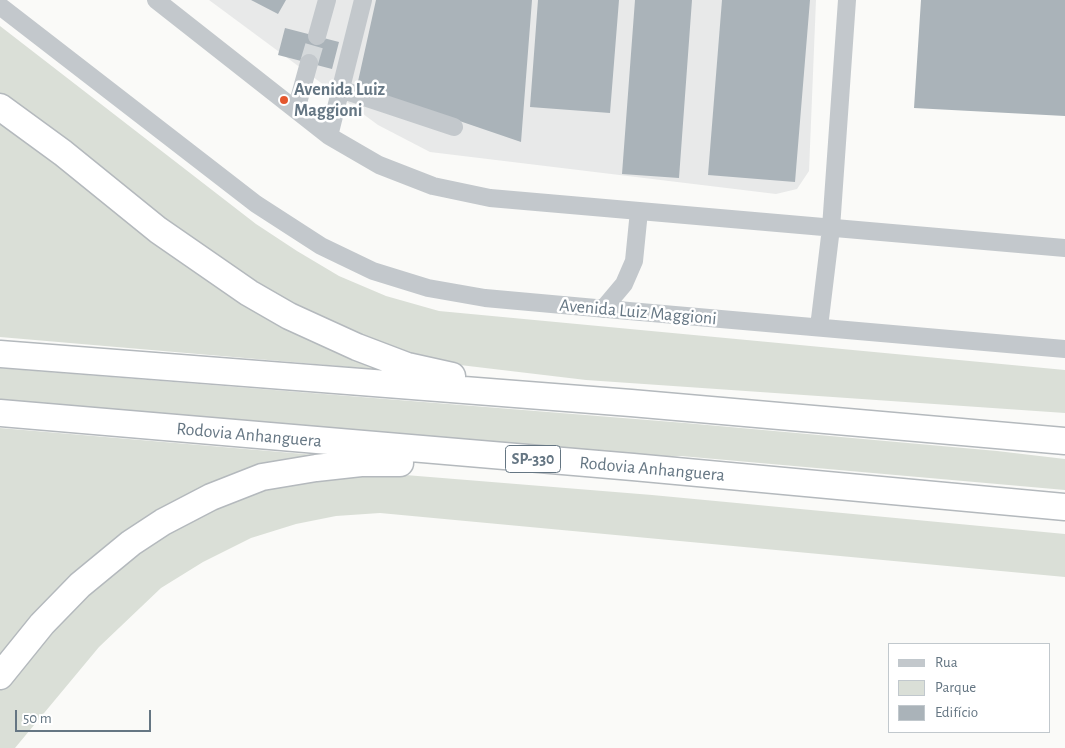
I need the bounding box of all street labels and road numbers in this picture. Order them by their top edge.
street label: Avenida Luiz Maggioni [558,294,718,330]
street label: Rodovia Anhanguera [175,418,323,452]
road number: SP-330 [506,446,560,472]
street label: Rodovia Anhanguera [578,452,726,486]

